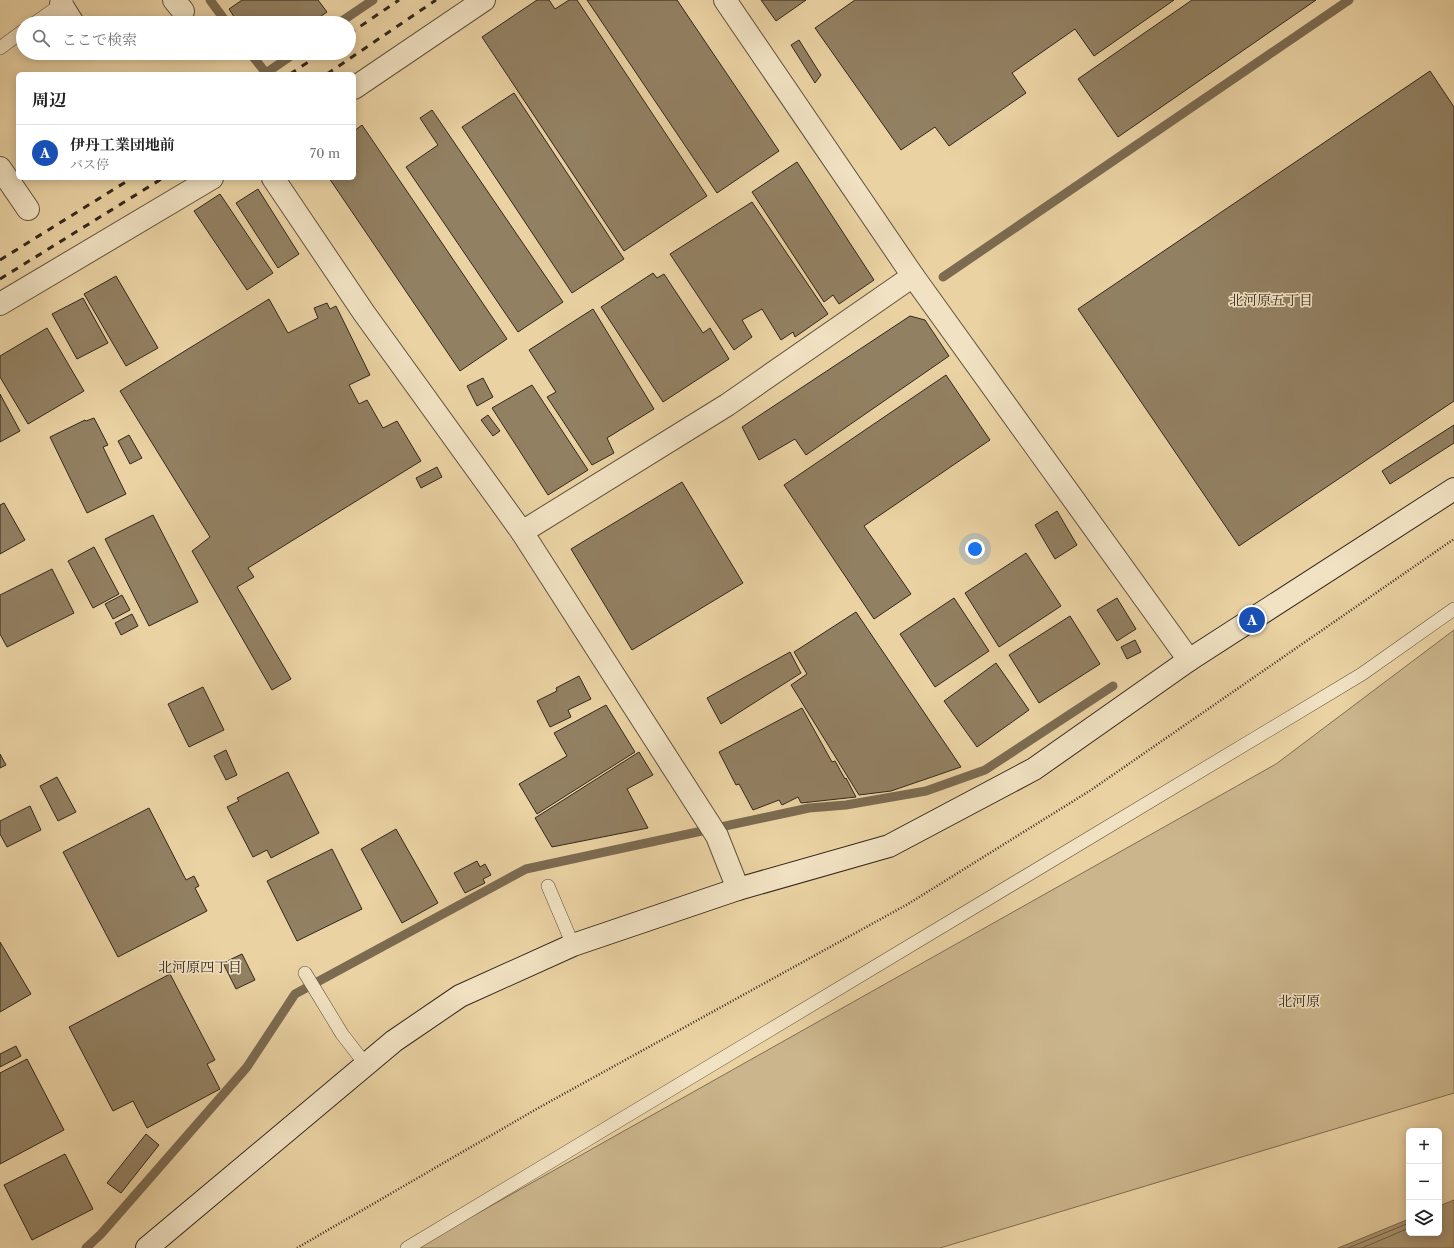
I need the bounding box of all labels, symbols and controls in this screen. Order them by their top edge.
search box [16,16,356,60]
icon: search [30,27,52,49]
text: ここで検索 [62,30,137,49]
text: 周辺 [32,90,66,110]
text: 伊丹工業団地前 [70,135,175,154]
text: A [40,145,50,161]
text: 70 m [310,145,340,161]
text: バス停 [70,156,109,172]
district label: 北河原五丁目 [1229,291,1313,309]
your location [965,539,985,559]
pin: A [1239,605,1265,635]
district label: 北河原四丁目 [158,958,242,976]
district label: 北河原 [1278,992,1320,1010]
map controls [1406,1128,1442,1236]
button: + [1406,1128,1442,1164]
button: − [1406,1164,1442,1200]
button: layers [1406,1200,1442,1236]

